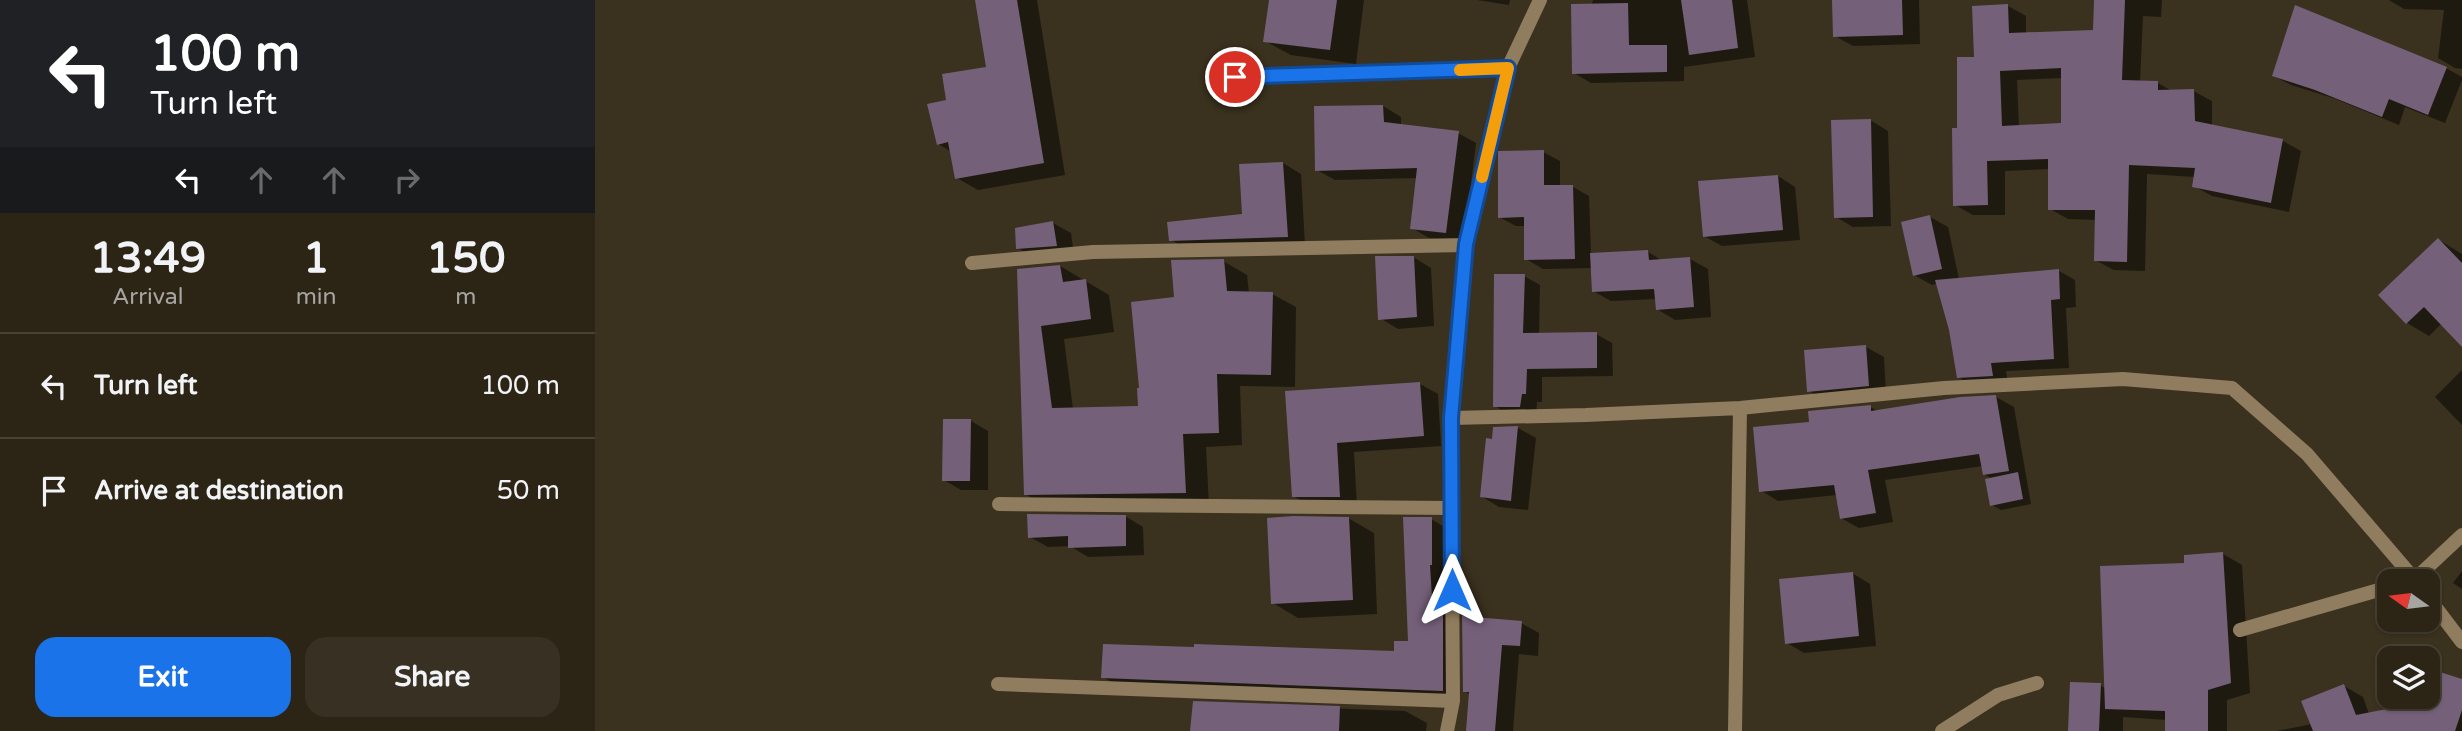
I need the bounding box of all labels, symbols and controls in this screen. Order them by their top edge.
text: 100 m [150,25,300,84]
icon: left [35,28,126,119]
pin [1205,47,1265,107]
icon: arrive [1216,58,1254,96]
text: Turn left [150,85,277,123]
icon: left [169,161,207,199]
icon: ahead [242,161,280,199]
icon: ahead [315,161,353,199]
icon: right [388,161,426,199]
text: 13:49 [90,233,206,284]
text: 1 [303,233,329,284]
text: 150 [426,233,505,284]
text: Arrival [112,283,183,311]
text: min [296,283,337,311]
text: m [455,283,476,311]
icon: left [35,367,73,405]
text: Turn left [94,370,197,401]
text: 100 m [480,370,560,401]
icon: arrive [35,472,73,510]
text: Arrive at destination [94,475,344,506]
text: 50 m [497,475,560,506]
position arrow [1415,553,1489,627]
north arrow [2377,569,2439,632]
map controls [2377,569,2440,709]
button: Exit [35,637,291,717]
button: Share [305,637,560,717]
button: layers [2377,646,2440,709]

